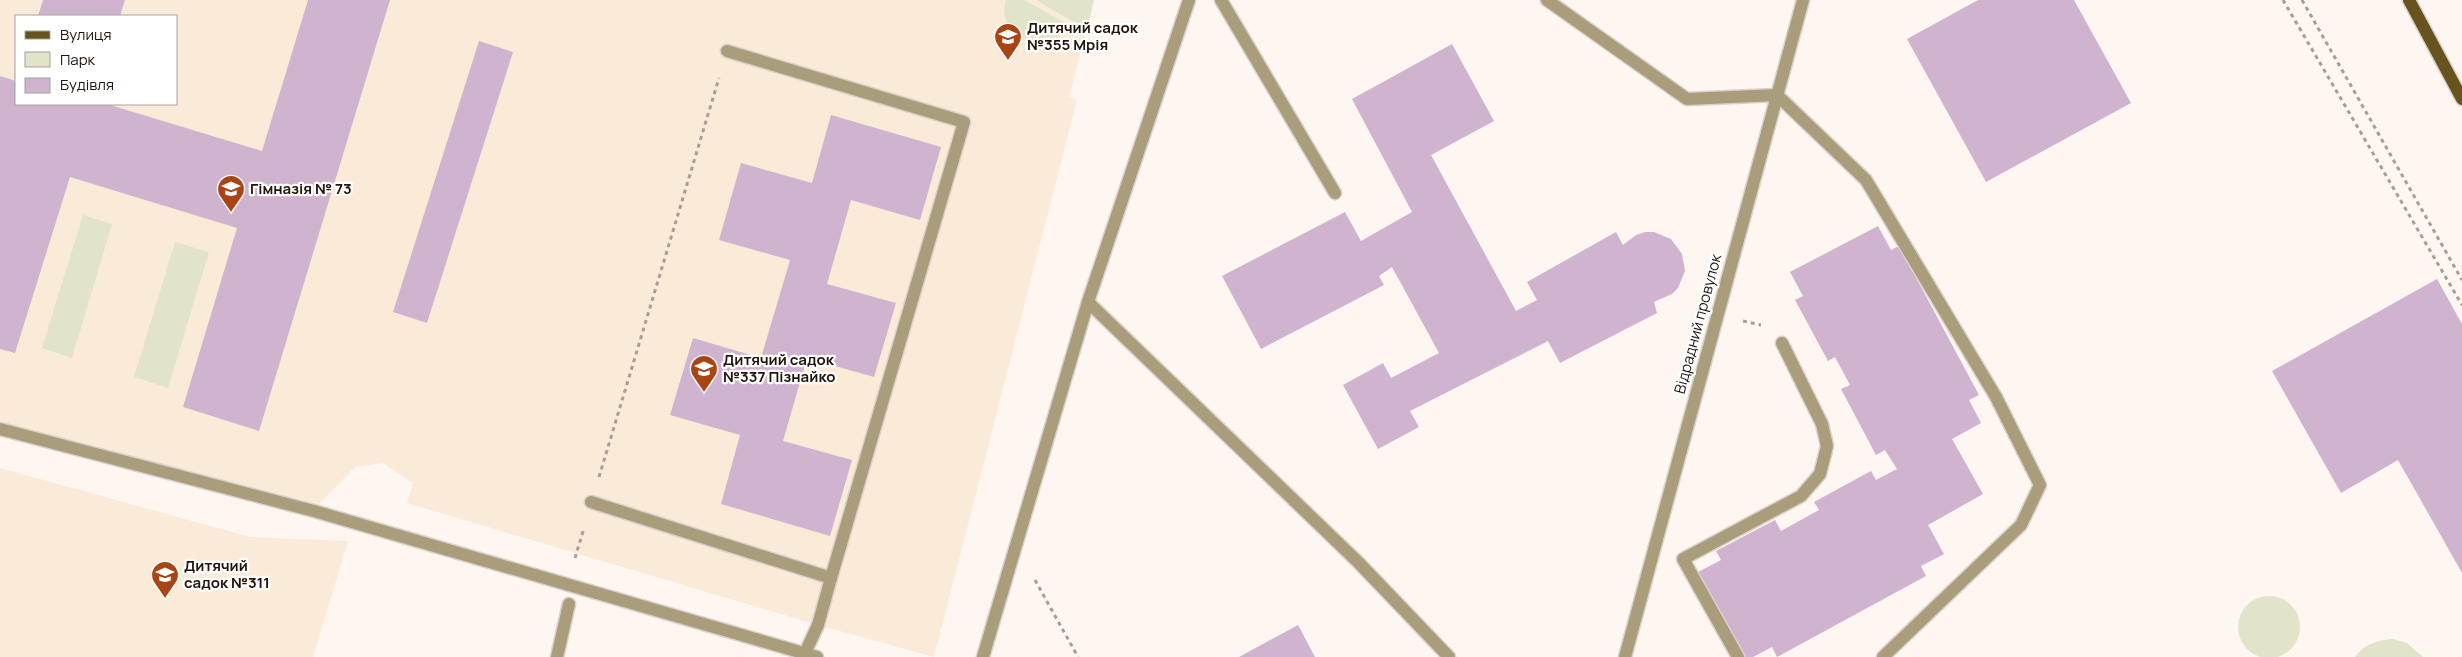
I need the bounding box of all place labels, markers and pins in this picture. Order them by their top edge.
place label: Дитячий садок №355 Мрія [1027,17,1139,55]
school or university icon: Дитячий садок №355 Мрія [993,22,1023,61]
school or university icon: Гімназія № 73 [216,174,246,213]
place label: Гімназія № 73 [250,178,352,199]
place label: Дитячий садок №337 Пізнайко [723,349,836,387]
school or university icon: Дитячий садок №337 Пізнайко [689,354,719,393]
place label: Дитячий садок №311 [184,555,270,593]
school or university icon: Дитячий садок №311 [150,560,180,599]

